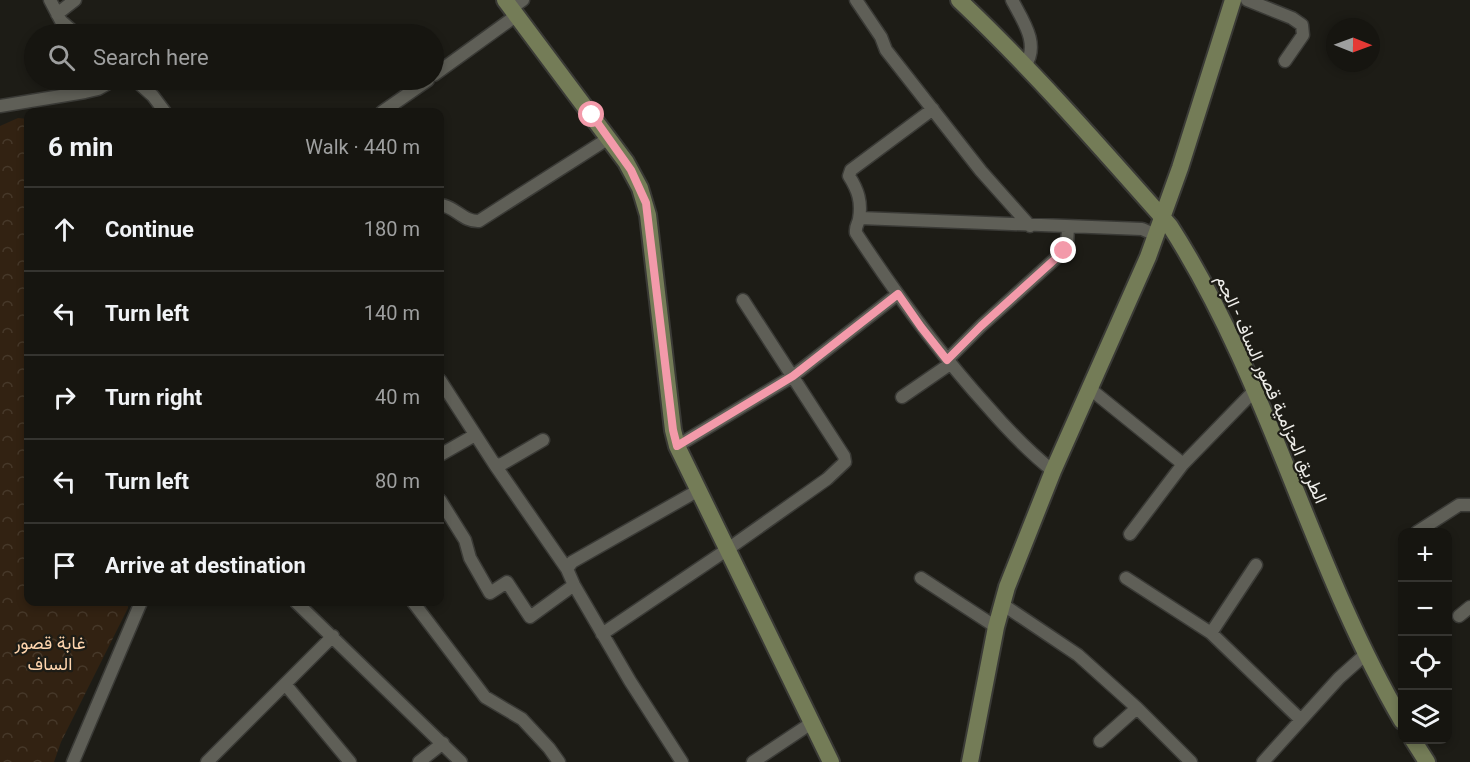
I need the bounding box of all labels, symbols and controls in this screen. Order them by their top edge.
north arrow [1326,18,1380,72]
search box [24,24,444,90]
icon: search [45,41,78,74]
text: Search here [93,45,209,70]
route start [578,101,604,127]
text: 6 min [48,132,113,162]
text: Walk · 440 m [305,135,420,159]
icon: ahead [48,213,81,246]
text: Continue [105,217,194,242]
text: 180 m [364,217,420,241]
route end [1050,237,1076,263]
street label: الطريق الحزامية قصور الساف - الجم [1210,271,1332,507]
icon: left [48,297,81,330]
text: Turn left [105,301,189,326]
text: 140 m [364,301,420,325]
icon: right [48,381,81,414]
text: Turn right [105,385,202,410]
text: 40 m [375,385,420,409]
icon: left [48,465,81,498]
text: Turn left [105,469,189,494]
text: 80 m [375,469,420,493]
map controls [1398,528,1452,744]
button: + [1398,528,1452,582]
icon: arrive [48,549,81,582]
text: Arrive at destination [105,553,306,578]
button: − [1398,582,1452,636]
park label: غابة قصور الساف [13,632,86,674]
button: locate [1398,636,1452,690]
button: layers [1398,690,1452,744]

